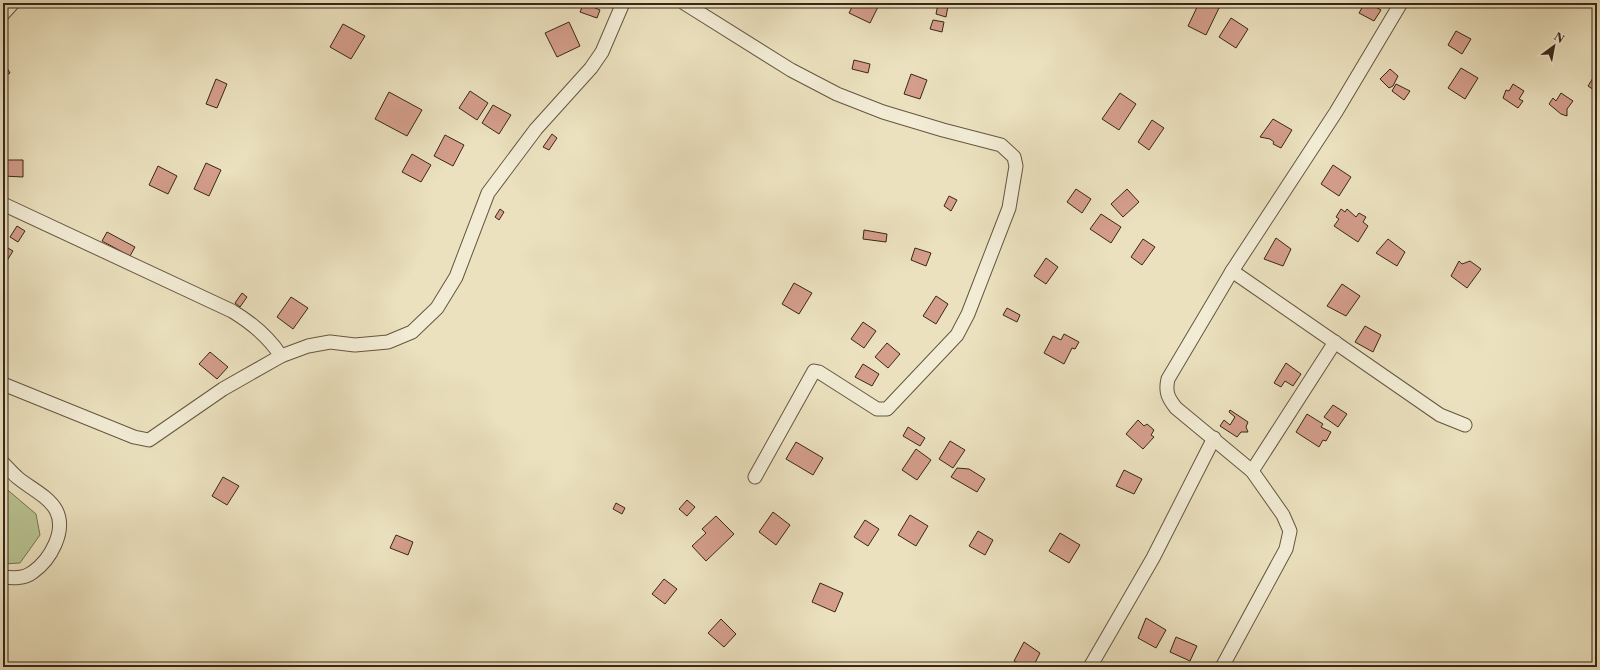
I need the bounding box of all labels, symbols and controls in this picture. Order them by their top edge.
north arrow [1534,26,1574,66]
text: N [1552,29,1567,46]

